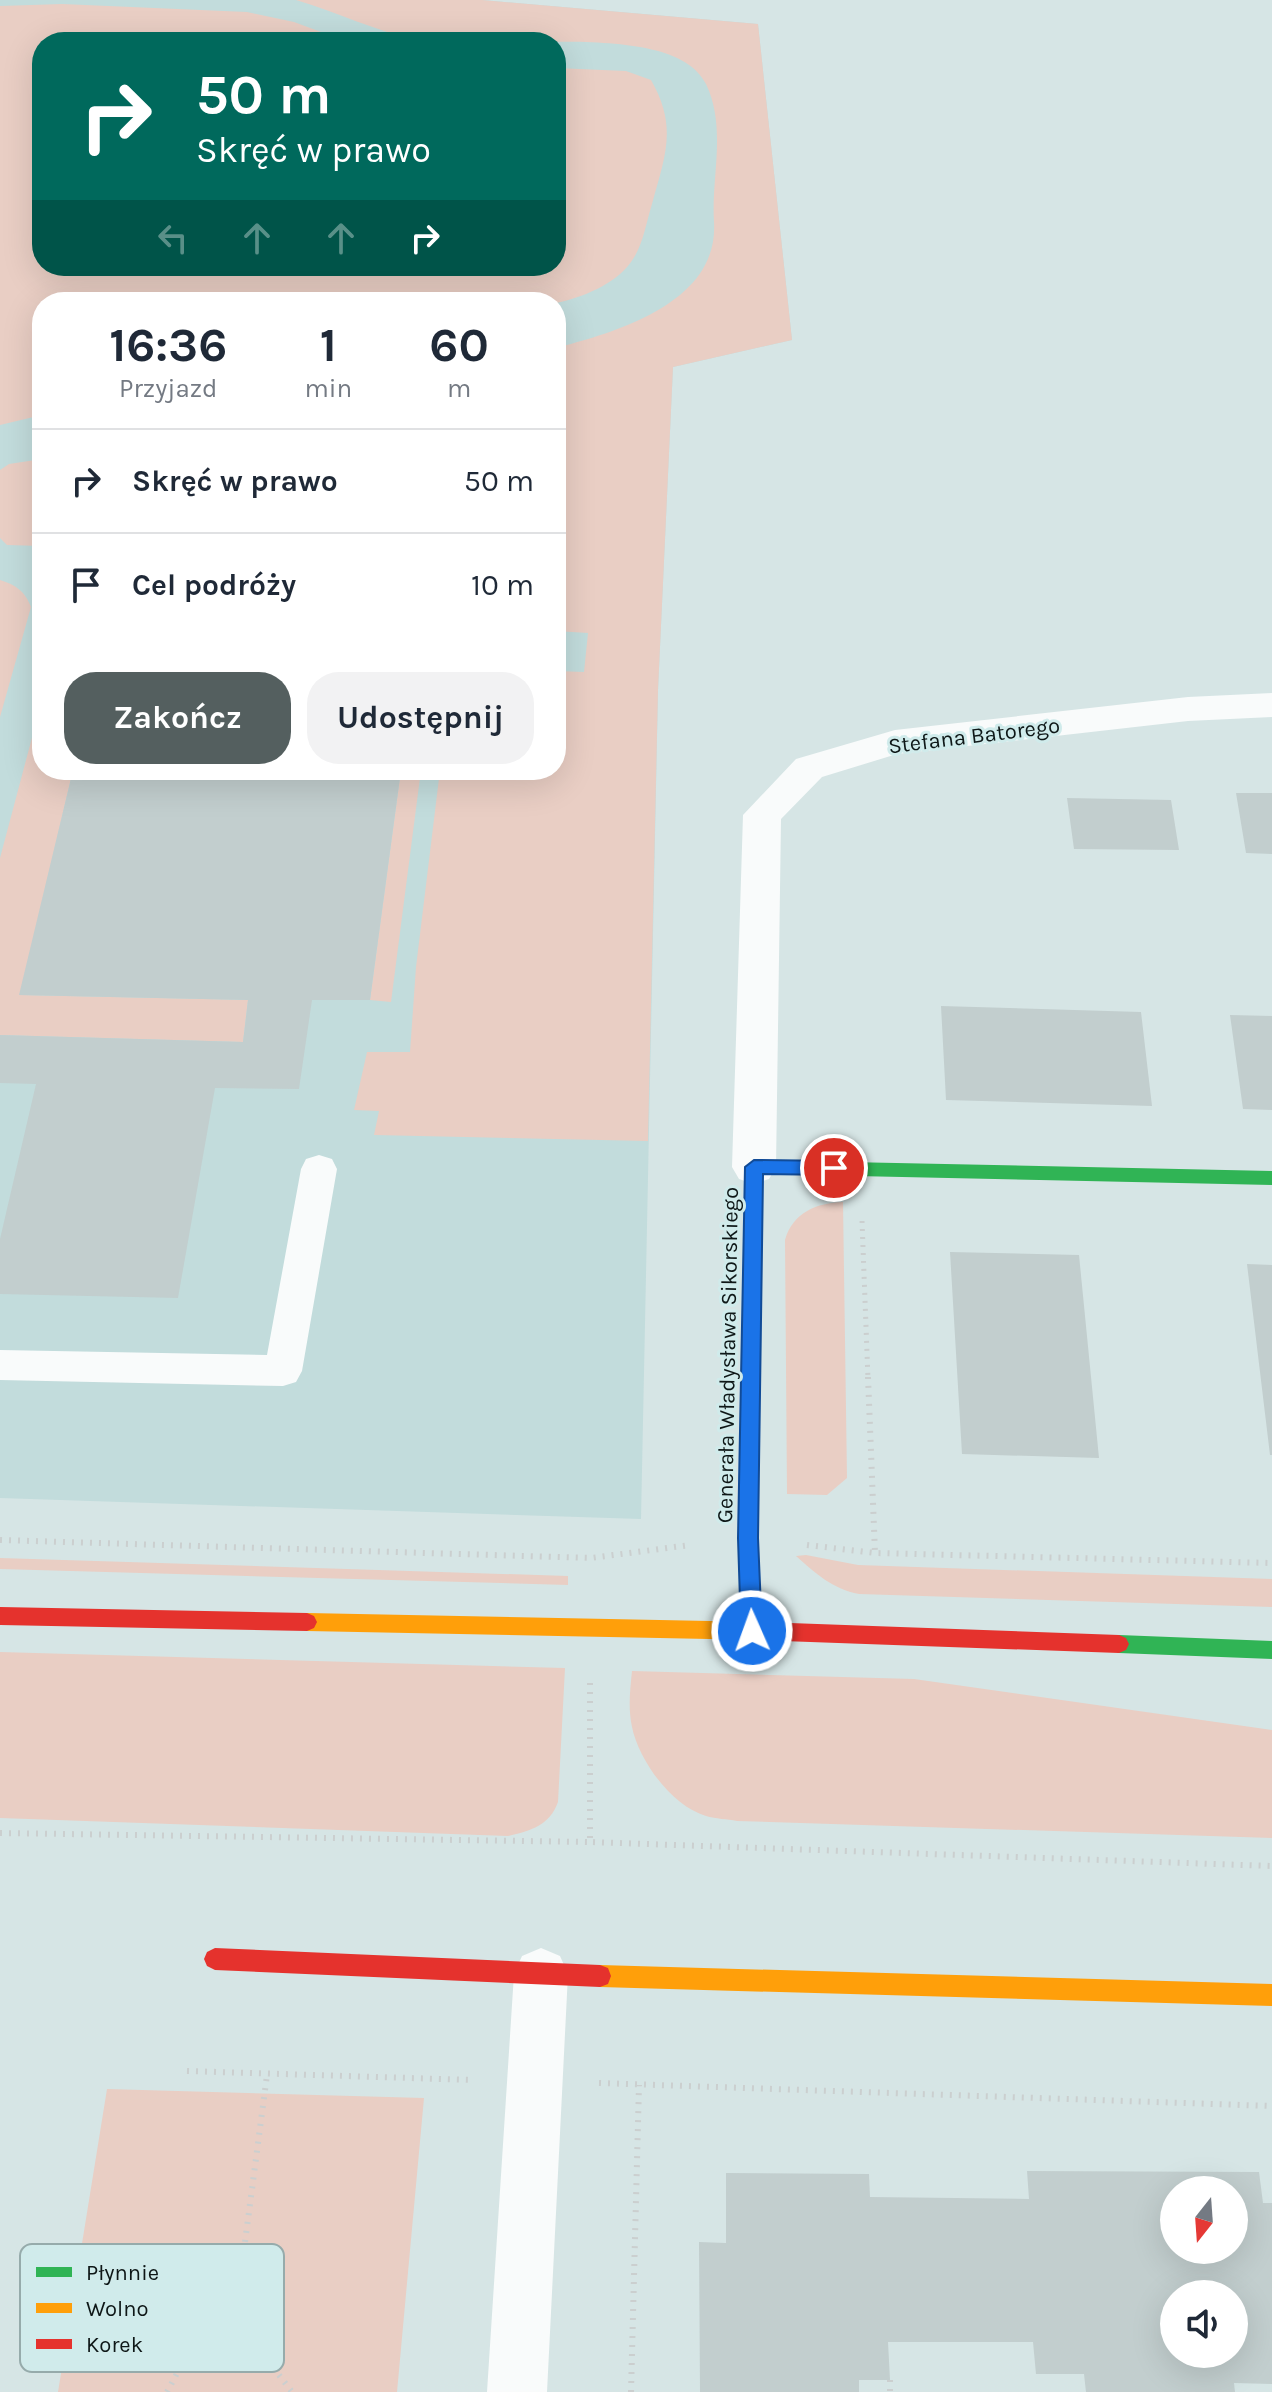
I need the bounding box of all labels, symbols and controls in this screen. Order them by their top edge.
text: 50 m [196,62,331,127]
icon: right [64,64,168,168]
text: Skręć w prawo [196,129,431,171]
icon: left [151,216,195,260]
icon: ahead [235,216,279,260]
icon: ahead [319,216,363,260]
icon: right [403,216,447,260]
text: 16:36 [109,317,227,373]
text: 1 [320,317,337,373]
text: 60 [429,317,489,373]
text: Przyjazd [119,373,217,404]
text: min [304,373,352,404]
text: m [447,373,471,404]
icon: right [64,459,108,503]
text: Skręć w prawo [132,463,338,499]
text: 50 m [464,463,534,499]
icon: arrive [64,563,108,607]
text: Cel podróży [132,567,296,603]
text: 10 m [471,567,534,603]
button: Zakończ [64,672,291,764]
button: Udostępnij [307,672,534,764]
street label: Stefana Batorego [887,713,1062,759]
pin [800,1134,868,1202]
icon: arrive [812,1146,856,1190]
street label: Generała Władysława Sikorskiego [712,1187,744,1523]
position arrow [710,1589,794,1673]
north arrow [1160,2176,1248,2264]
map controls [1160,2176,1248,2368]
legend [20,2244,284,2372]
text: Płynnie [86,2260,159,2286]
button: sound [1160,2280,1248,2368]
text: Wolno [86,2296,148,2322]
text: Korek [86,2332,143,2358]

